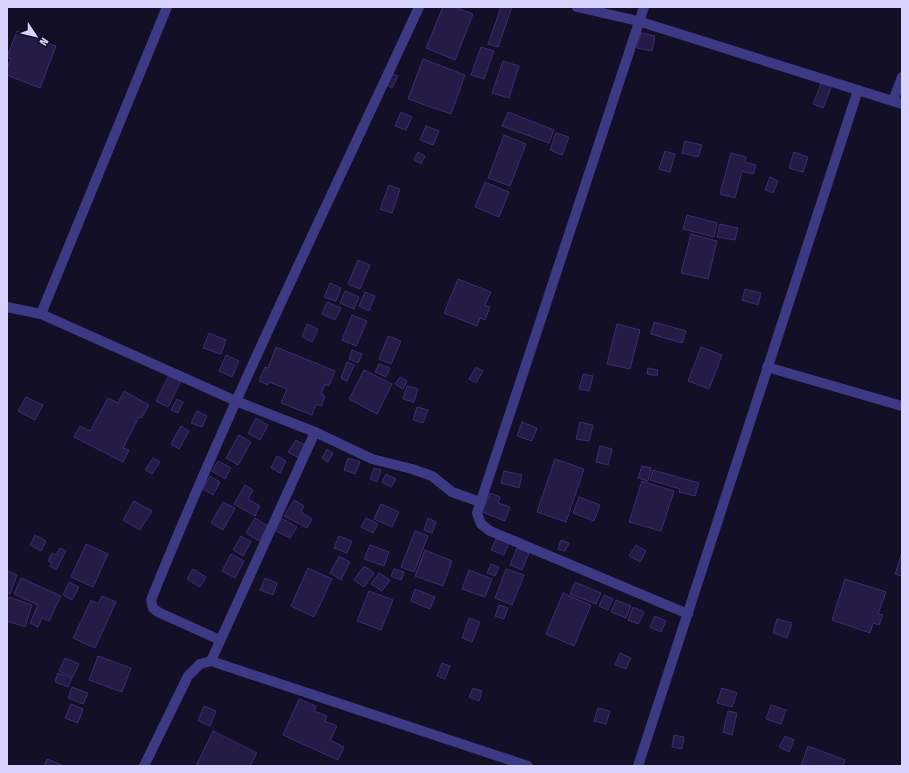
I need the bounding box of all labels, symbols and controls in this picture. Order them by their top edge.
north arrow [16,16,56,56]
text: N [37,35,51,48]

